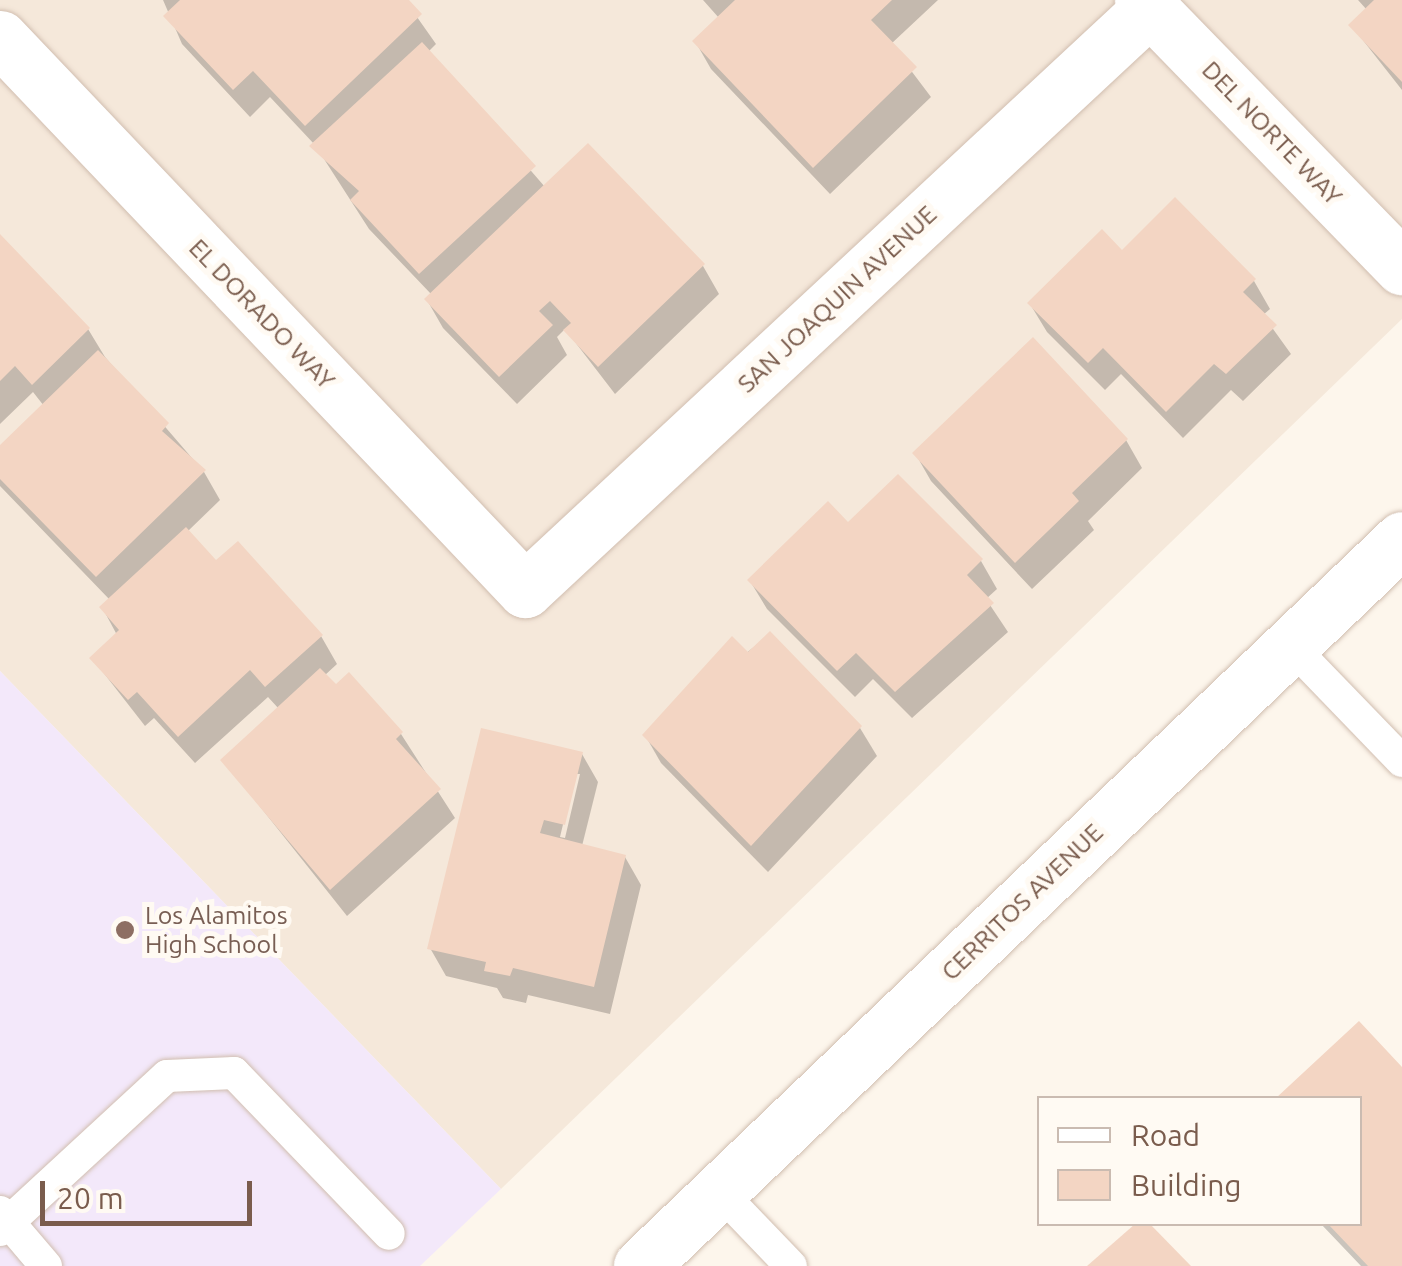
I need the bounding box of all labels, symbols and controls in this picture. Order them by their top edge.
street label: DEL NORTE WAY [1196,55,1348,211]
street label: SAN JOAQUIN AVENUE [731,199,943,399]
street label: EL DORADO WAY [183,233,341,395]
street label: CERRITOS AVENUE [935,817,1109,987]
place label: Los Alamitos High School [145,901,288,960]
marker: Los Alamitos High School [114,919,136,941]
legend [1037,1096,1362,1226]
text: Road [1131,1118,1200,1152]
scale bar [45,1161,258,1223]
text: Building [1131,1168,1242,1202]
text: 20 m [57,1181,124,1215]

